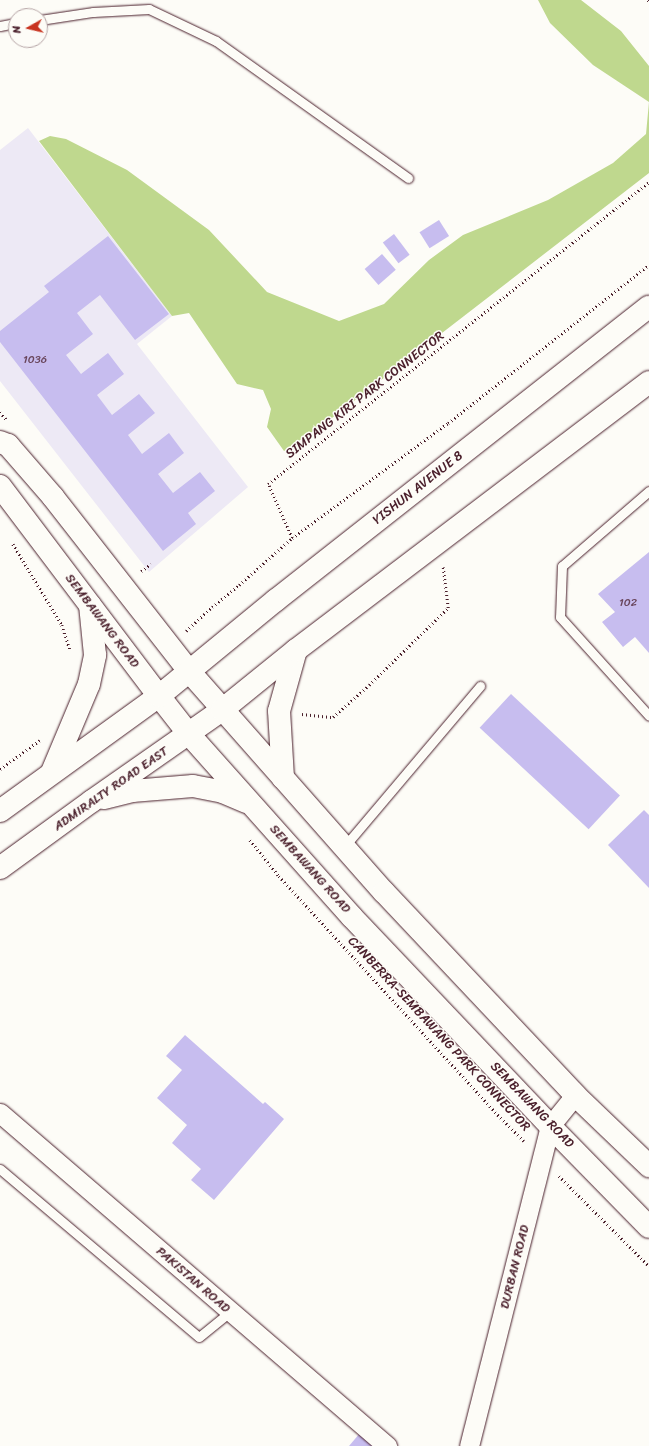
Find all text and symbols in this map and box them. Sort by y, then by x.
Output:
north arrow [8,8,48,48]
text: N [7,25,27,35]
street label: SIMPANG KIRI PARK CONNECTOR [283,328,447,462]
house number: 1036 [23,353,47,367]
street label: YISHUN AVENUE 8 [370,448,466,528]
street label: SEMBAWANG ROAD [62,571,142,671]
house number: 102 [619,596,637,610]
street label: ADMIRALTY ROAD EAST [50,743,172,835]
street label: SEMBAWANG ROAD [266,821,354,917]
street label: CANBERRA-SEMBAWANG PARK CONNECTOR [345,934,533,1134]
street label: SEMBAWANG ROAD [487,1059,577,1151]
street label: DURBAN ROAD [497,1223,533,1311]
street label: PAKISTAN ROAD [153,1244,233,1316]

